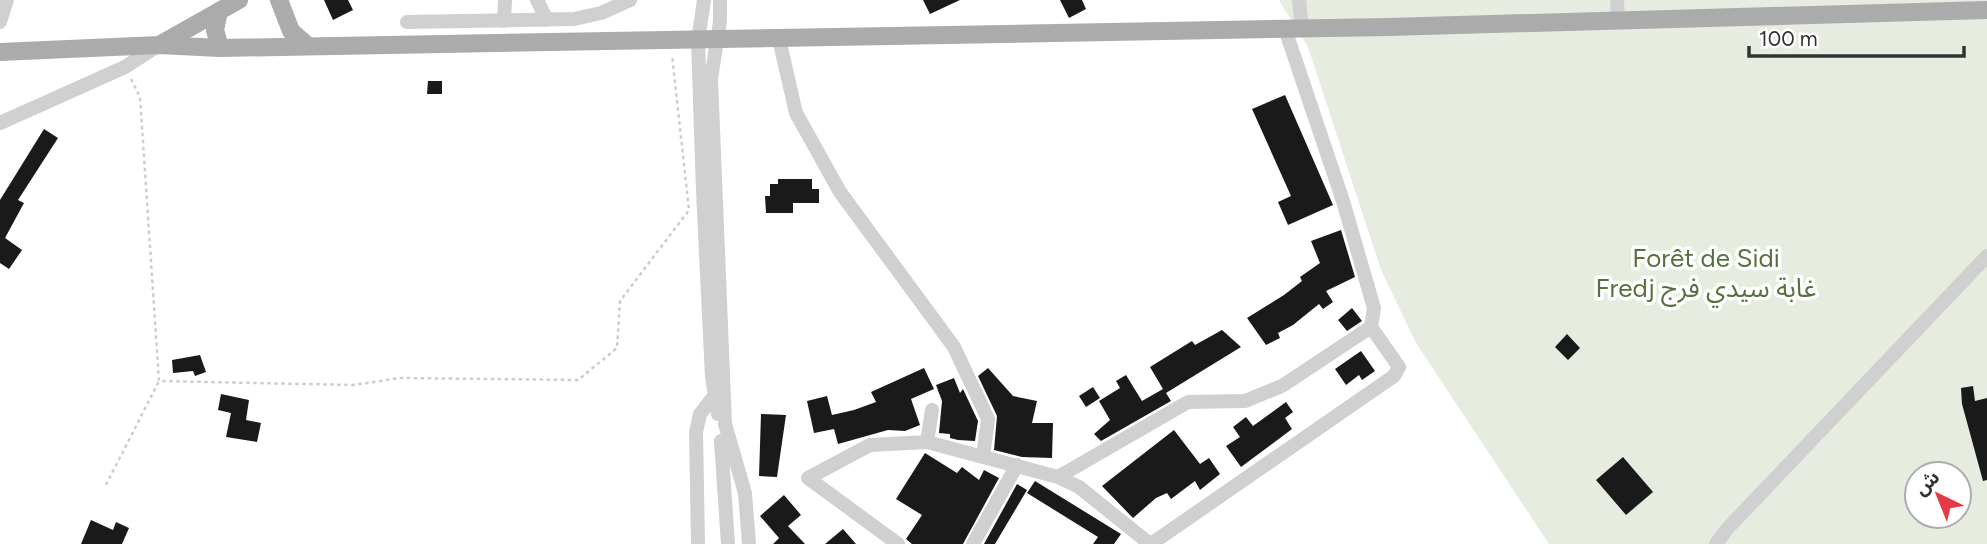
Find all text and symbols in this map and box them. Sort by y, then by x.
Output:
scale bar [1749,14,1964,58]
text: 100 m [1759,26,1818,51]
park label: Forêt de Sidi Fredj غابة سيدي فرج [1596,242,1816,308]
north arrow [1903,460,1973,530]
text: ش [1909,466,1944,500]

